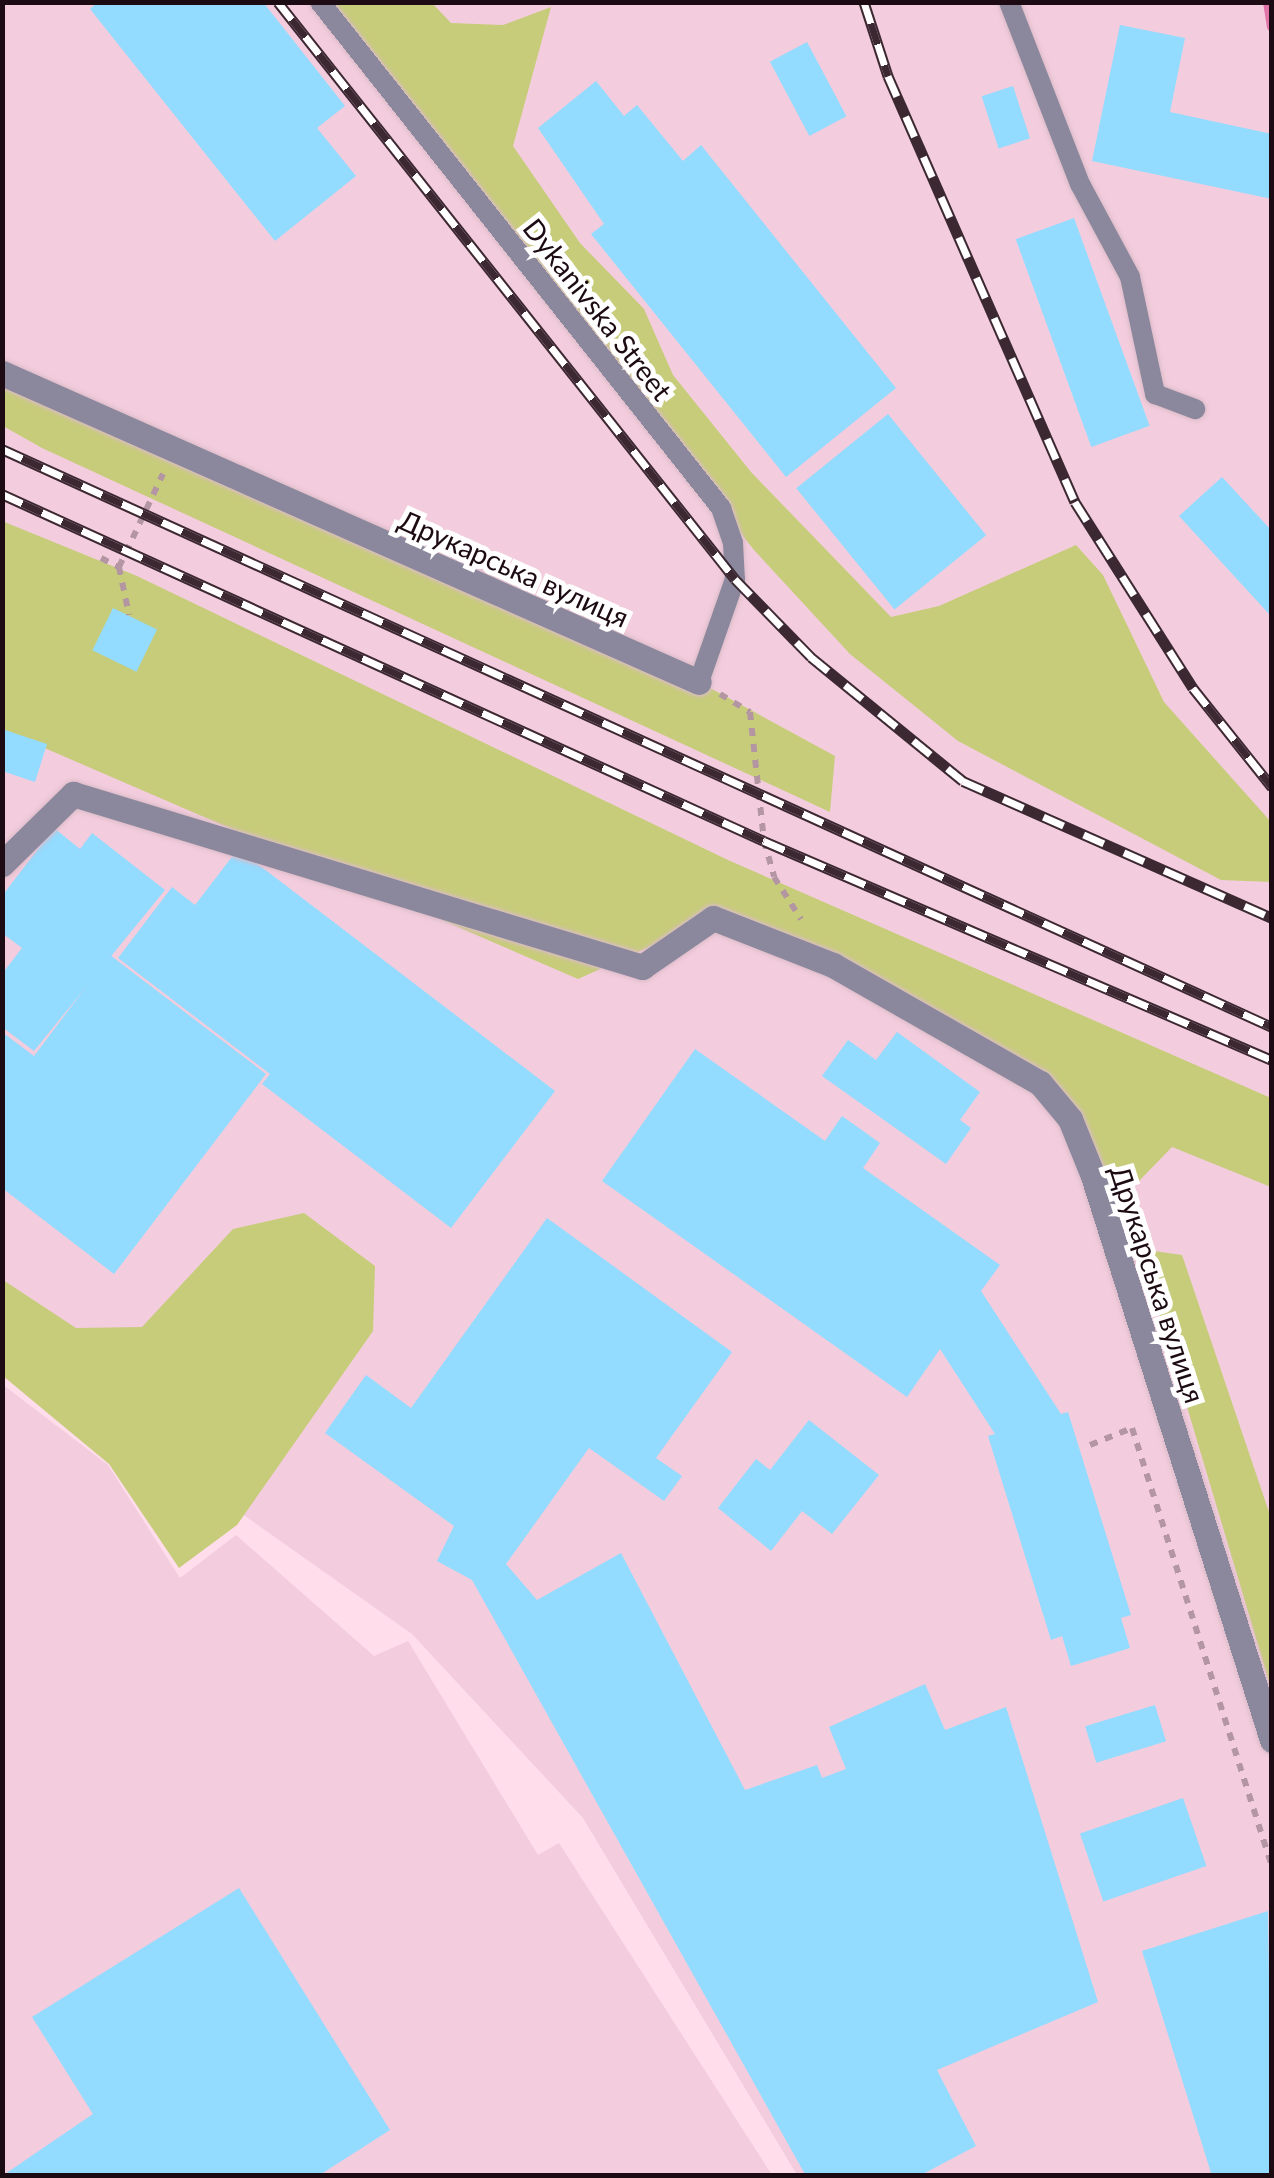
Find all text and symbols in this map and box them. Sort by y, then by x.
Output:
street label: Dykanivska Street [517,211,679,407]
street label: Друкарська вулиця [394,502,634,634]
street label: Друкарська вулиця [1104,1161,1212,1407]

